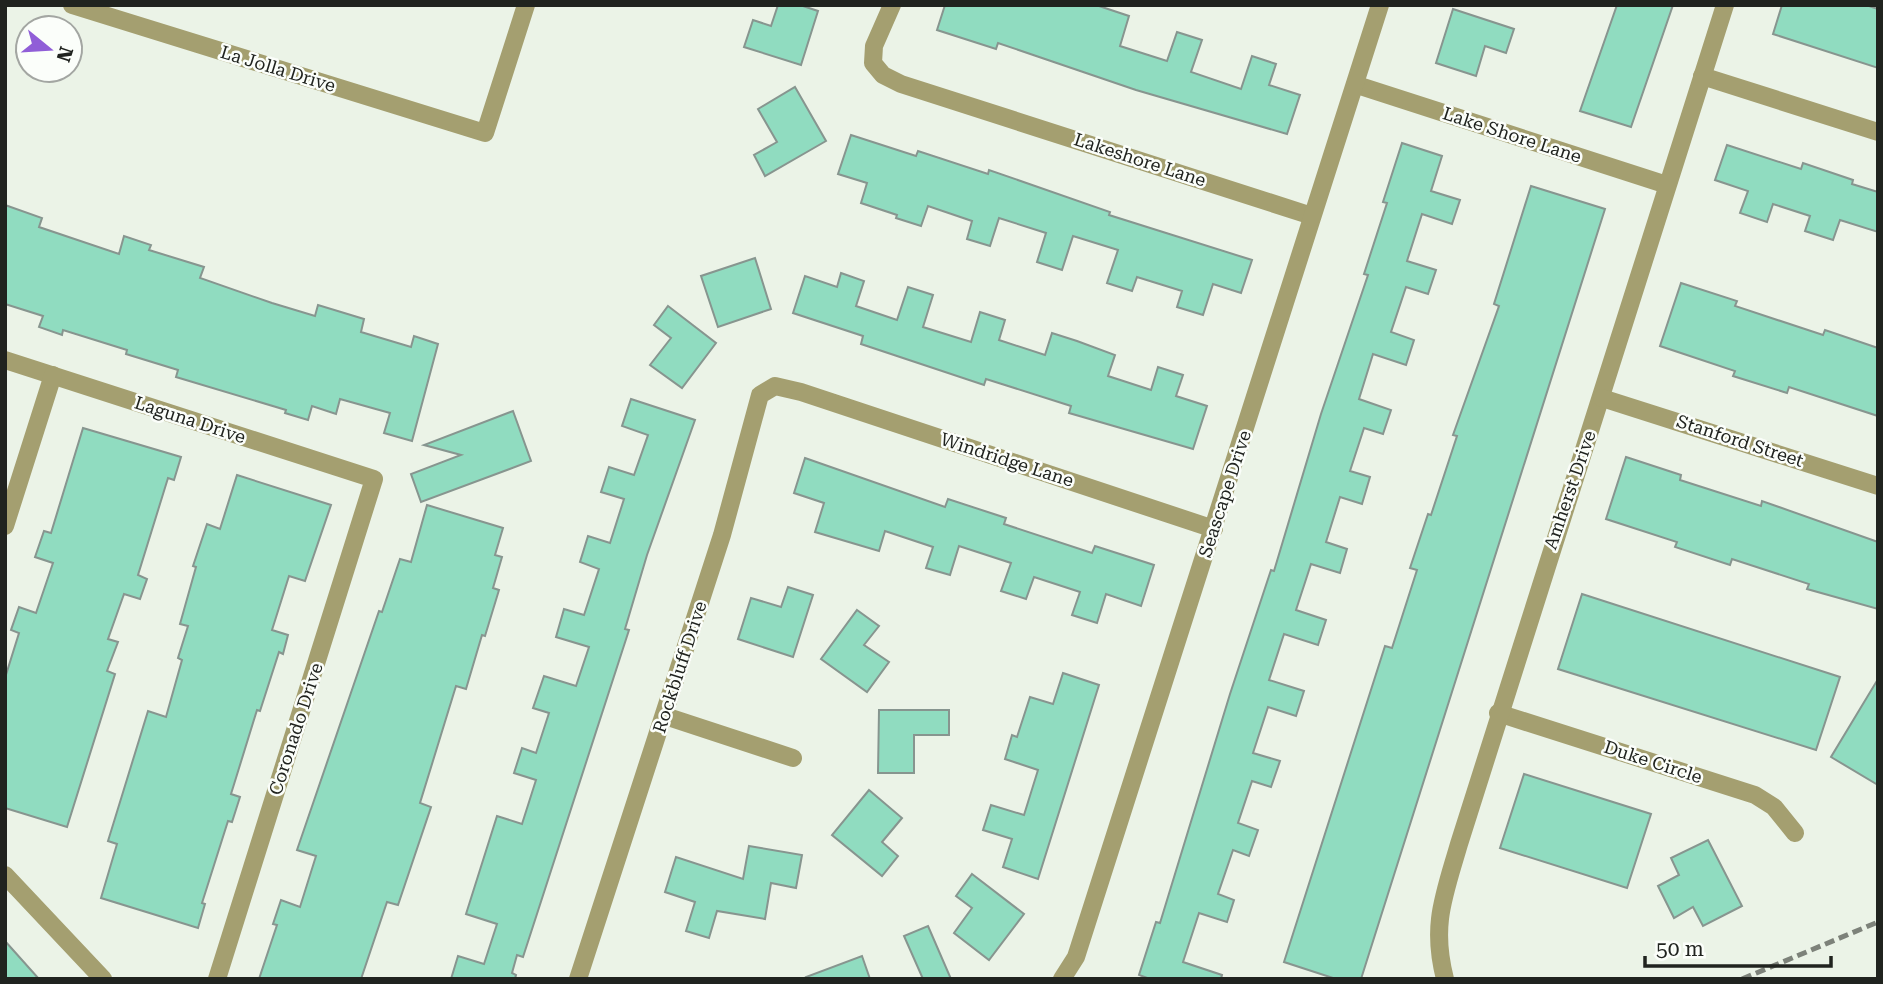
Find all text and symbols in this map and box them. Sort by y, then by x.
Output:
north arrow [14,14,84,84]
street label: La Jolla Drive [218,41,338,96]
text: N [51,44,78,65]
street label: Lake Shore Lane [1440,102,1584,167]
street label: Lakeshore Lane [1072,128,1209,191]
street label: Laguna Drive [132,392,248,447]
street label: Stanford Street [1674,410,1806,471]
street label: Seascape Drive [1194,427,1255,560]
street label: Amherst Drive [1539,427,1600,552]
street label: Windridge Lane [938,428,1076,491]
street label: Rockbluff Drive [648,598,711,735]
street label: Coronado Drive [264,660,327,798]
street label: Duke Circle [1601,736,1705,787]
scale bar [1645,925,1830,969]
text: 50 m [1656,937,1704,961]

